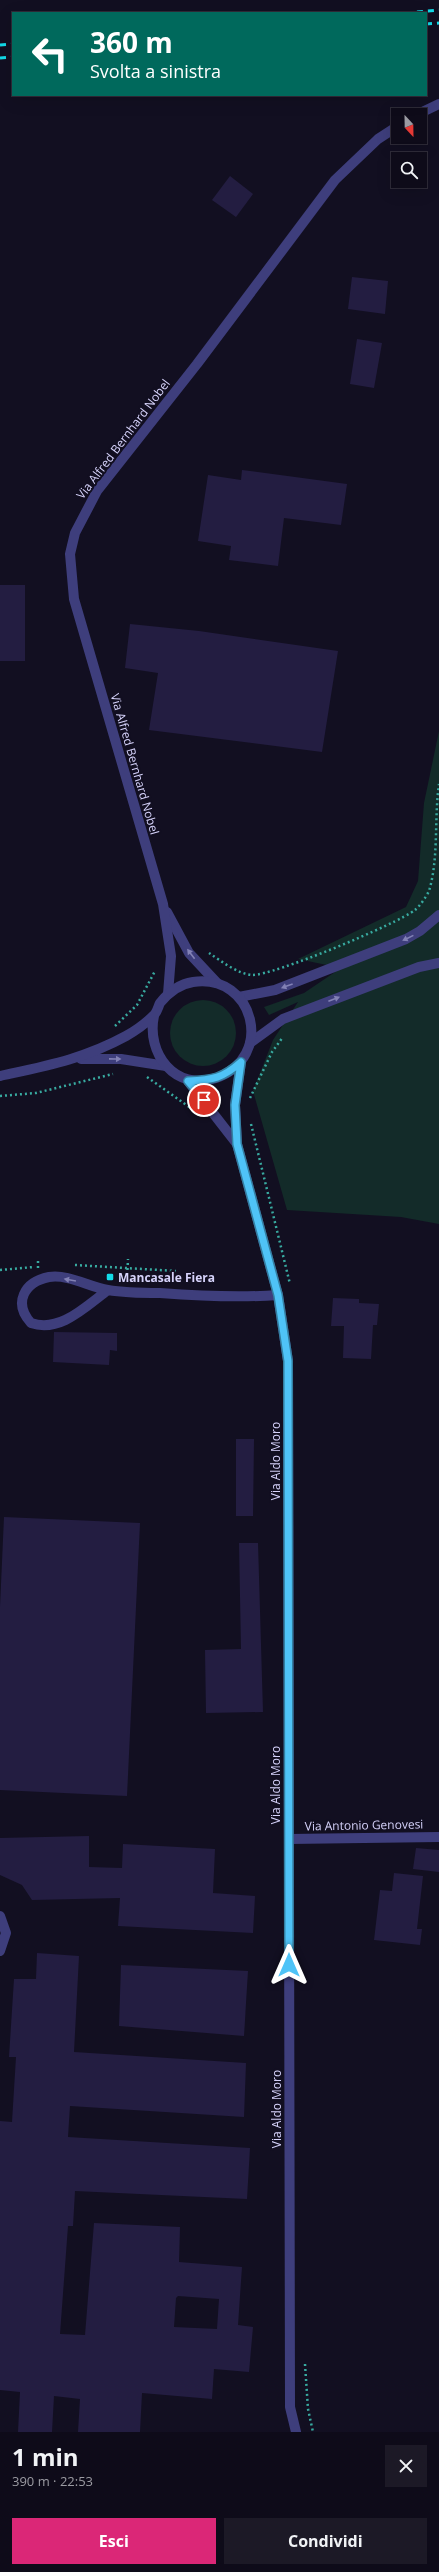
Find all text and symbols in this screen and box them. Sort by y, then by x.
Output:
text: 360 m [90,23,173,61]
icon: left [24,28,76,80]
text: Svolta a sinistra [90,59,221,83]
north arrow [391,108,427,144]
map controls [391,108,427,188]
button: search [391,152,427,188]
street label: Via Alfred Bernhard Nobel [72,375,174,503]
street label: Via Alfred Bernhard Nobel [107,691,163,837]
one-way arrow [402,935,414,941]
one-way arrow [186,949,195,960]
one-way arrow [281,983,293,989]
one-way arrow [328,996,340,1002]
one-way arrow [109,1056,122,1062]
pin [187,1083,221,1117]
icon: arrive [193,1089,215,1111]
place label: Mancasale Fiera [118,1269,215,1286]
marker: Mancasale Fiera [105,1272,115,1282]
one-way arrow [64,1276,76,1282]
street label: Via Aldo Moro [267,1422,284,1500]
street label: Via Aldo Moro [267,1746,284,1824]
street label: Via Antonio Genovesi [305,1815,423,1835]
position arrow [268,1944,310,1986]
street label: Via Aldo Moro [268,2070,285,2148]
text: 1 min [12,2440,79,2473]
button: close [385,2445,427,2487]
text: 390 m · 22:53 [12,2472,93,2490]
button: Esci [12,2518,216,2564]
button: Condividi [224,2518,427,2564]

